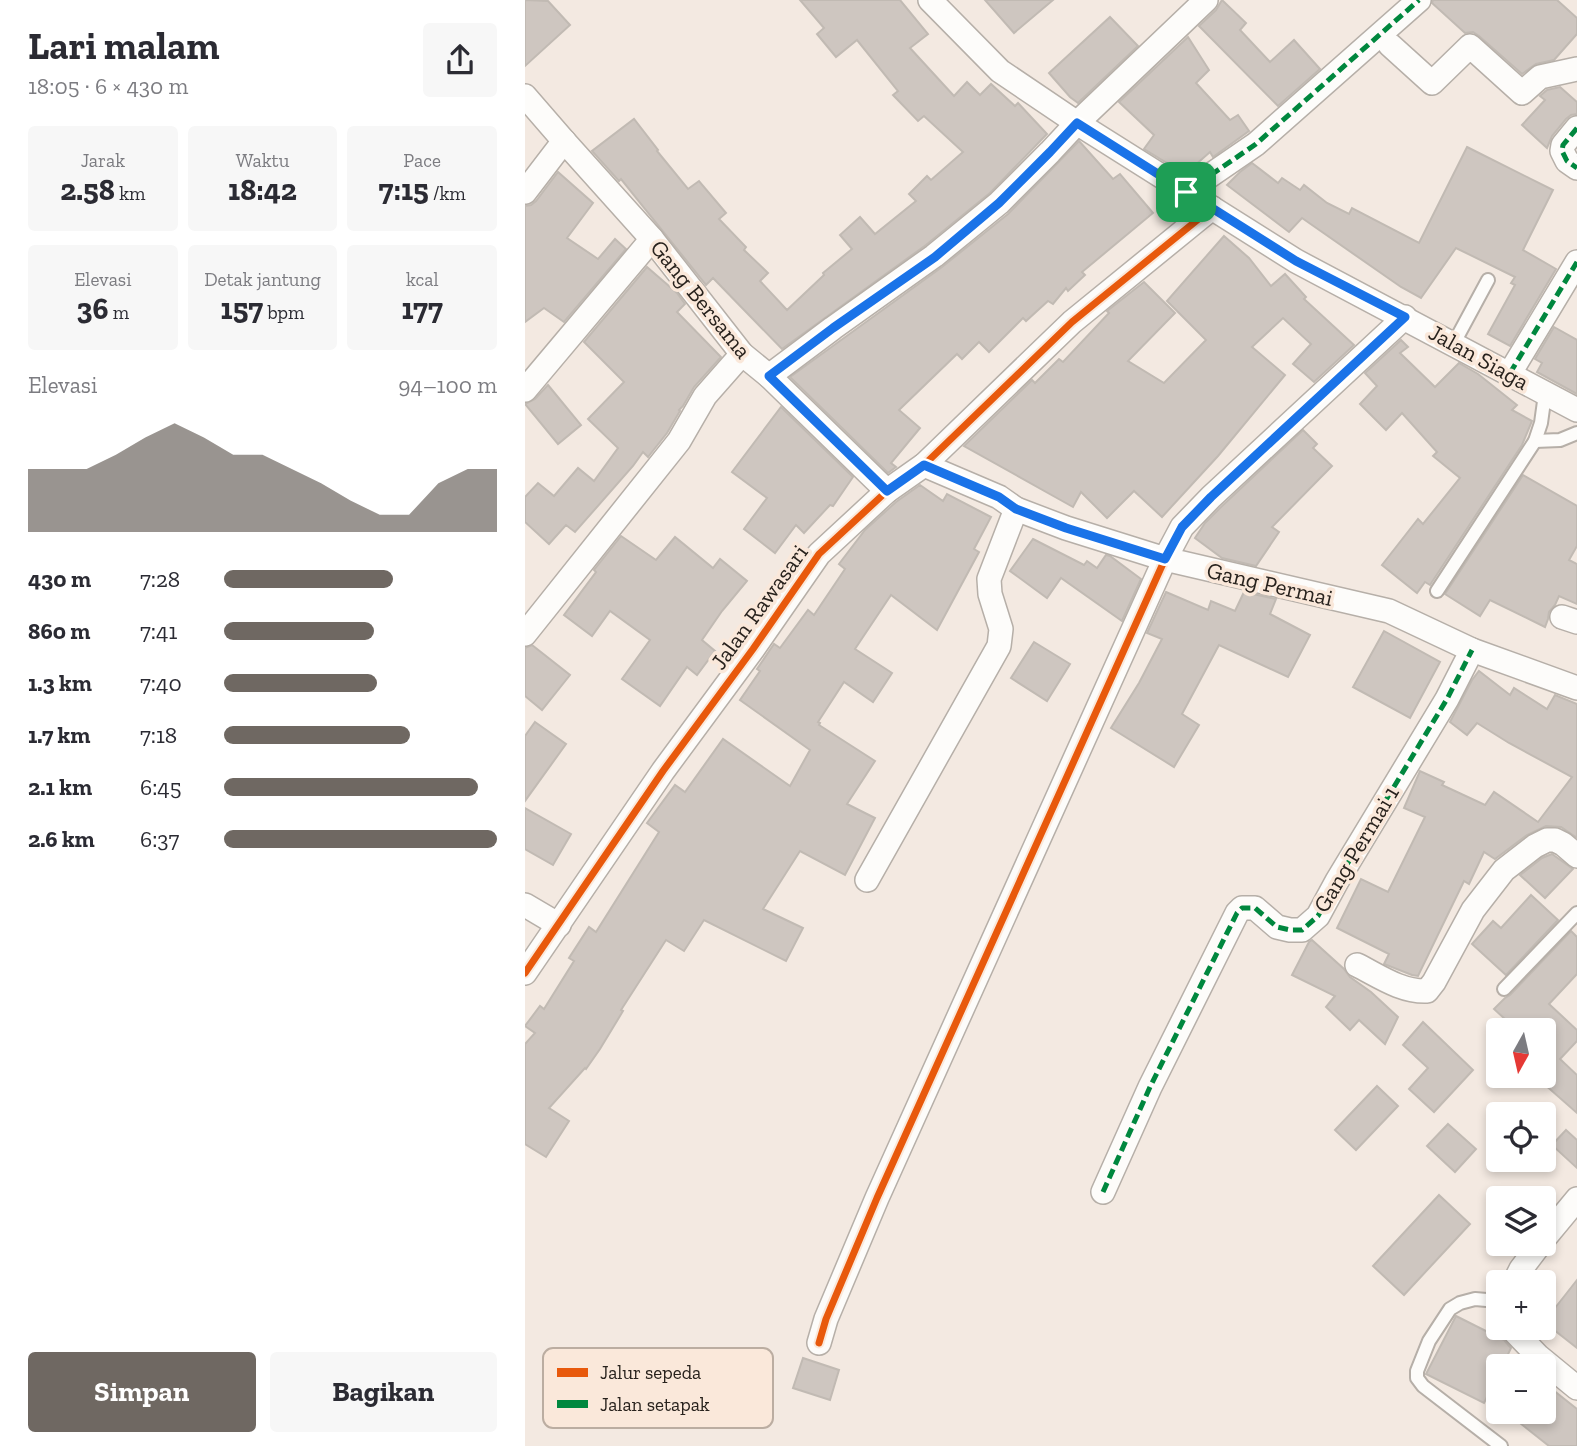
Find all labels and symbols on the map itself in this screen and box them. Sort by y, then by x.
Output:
pin [1156,162,1216,222]
street label: Gang Bersama [645,234,757,364]
street label: Jalan Siaga [1424,318,1534,396]
street label: Jalan Rawasari [704,539,814,675]
street label: Gang Permai [1204,556,1336,612]
street label: Gang Permai 1 [1307,781,1405,917]
north arrow [1486,1018,1556,1088]
legend [543,1348,773,1428]
text: Jalur sepeda [600,1361,701,1384]
text: Jalan setapak [600,1393,710,1416]

